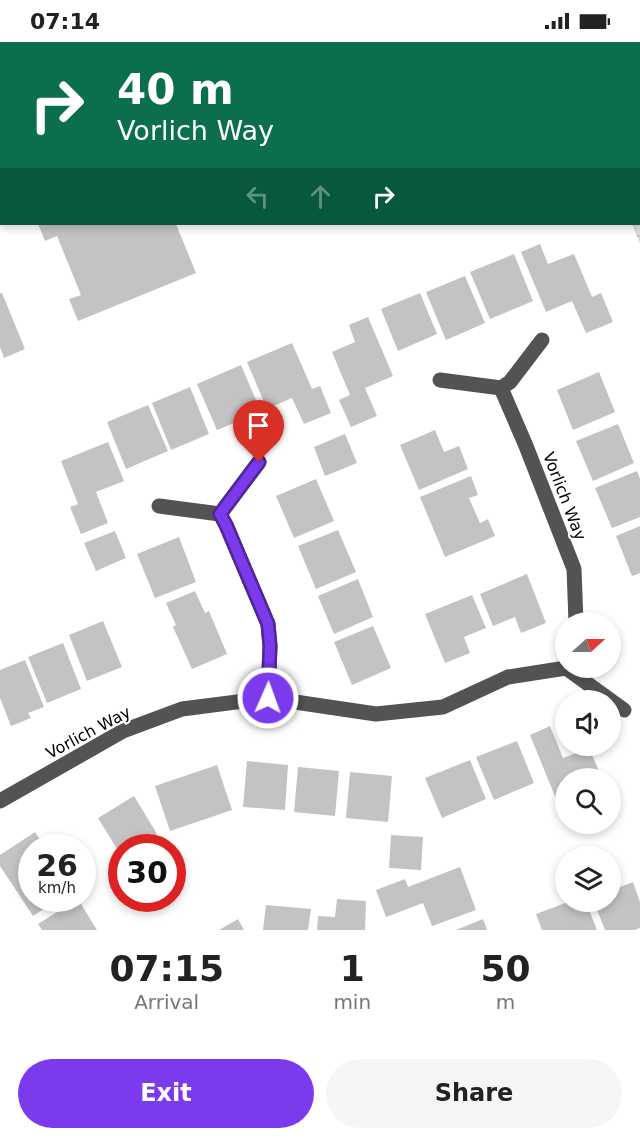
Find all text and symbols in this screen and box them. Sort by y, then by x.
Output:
text: 07:14 [30,9,100,34]
text: 40 m [117,65,234,114]
icon: right [18,66,96,144]
text: Vorlich Way [117,115,274,146]
icon: left [241,180,274,213]
icon: ahead [304,180,337,213]
icon: right [367,180,400,213]
pin [233,400,284,462]
icon: arrive [242,409,275,442]
street label: Vorlich Way [539,449,590,543]
north arrow [555,612,621,678]
map controls [555,612,621,912]
position arrow [236,666,300,730]
button: sound [555,690,621,756]
street label: Vorlich Way [43,702,134,763]
button: search [555,768,621,834]
speed limit sign: 30 [108,834,186,912]
button: layers [555,846,621,912]
text: 26 [36,848,78,883]
text: km/h [38,879,76,897]
text: 07:15 [109,948,224,989]
text: 1 [340,948,365,989]
text: 50 [480,948,531,989]
text: Arrival [134,990,199,1014]
text: min [333,990,371,1014]
text: m [496,990,515,1014]
button: Exit [18,1059,314,1128]
button: Share [326,1059,622,1128]

